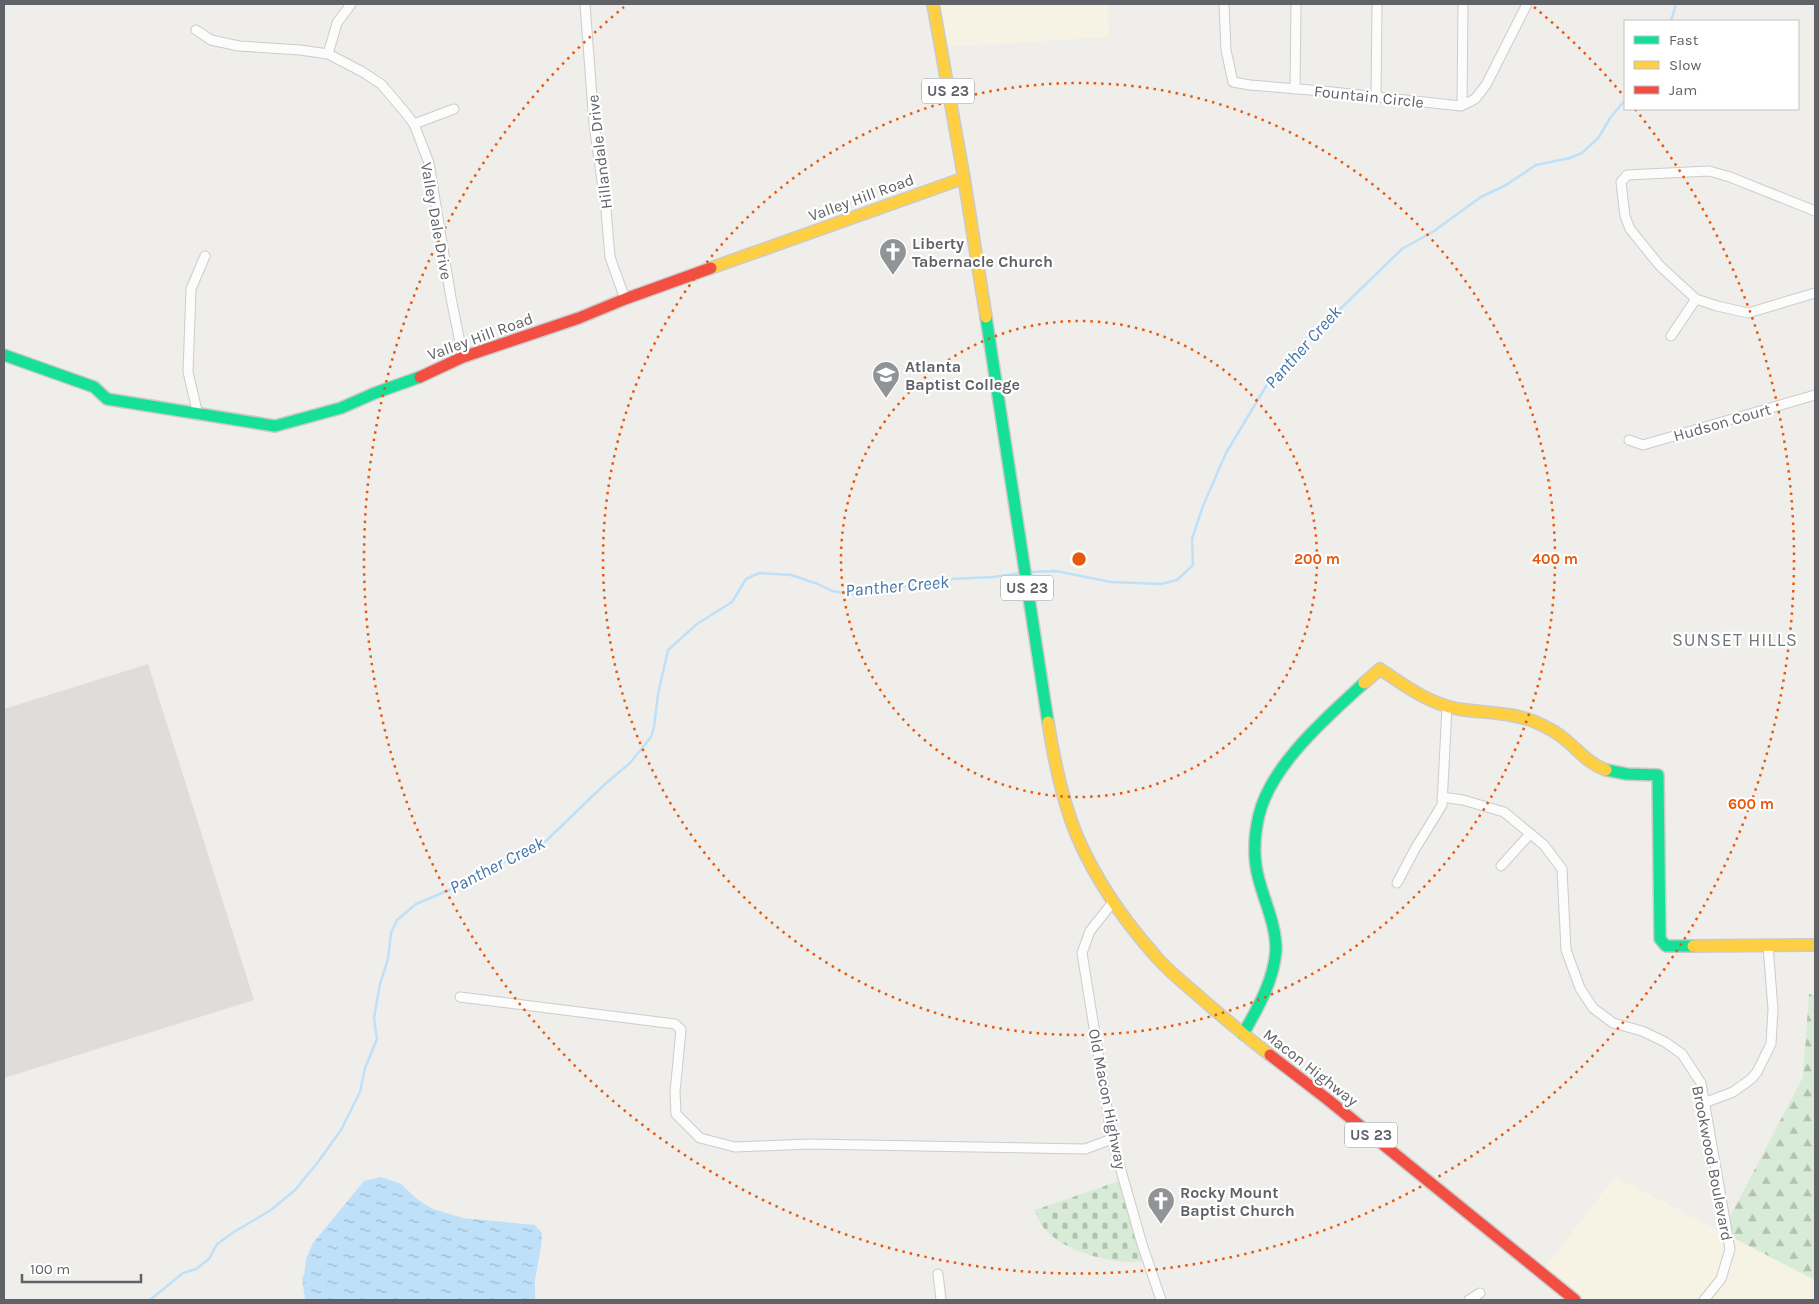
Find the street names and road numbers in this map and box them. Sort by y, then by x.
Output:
road number: US 23 [922,78,974,104]
street label: Fountain Circle [1313,81,1425,112]
street label: Hillandale Drive [583,94,616,210]
street label: Valley Dale Drive [417,161,456,281]
street label: Valley Hill Road [806,170,916,225]
street label: Valley Hill Road [425,309,535,364]
street label: Hudson Court [1671,399,1773,445]
road number: US 23 [1001,576,1053,600]
street label: Macon Highway [1260,1025,1362,1111]
street label: Old Macon Highway [1085,1027,1131,1172]
street label: Brookwood Boulevard [1688,1084,1737,1242]
road number: US 23 [1345,1122,1397,1148]

